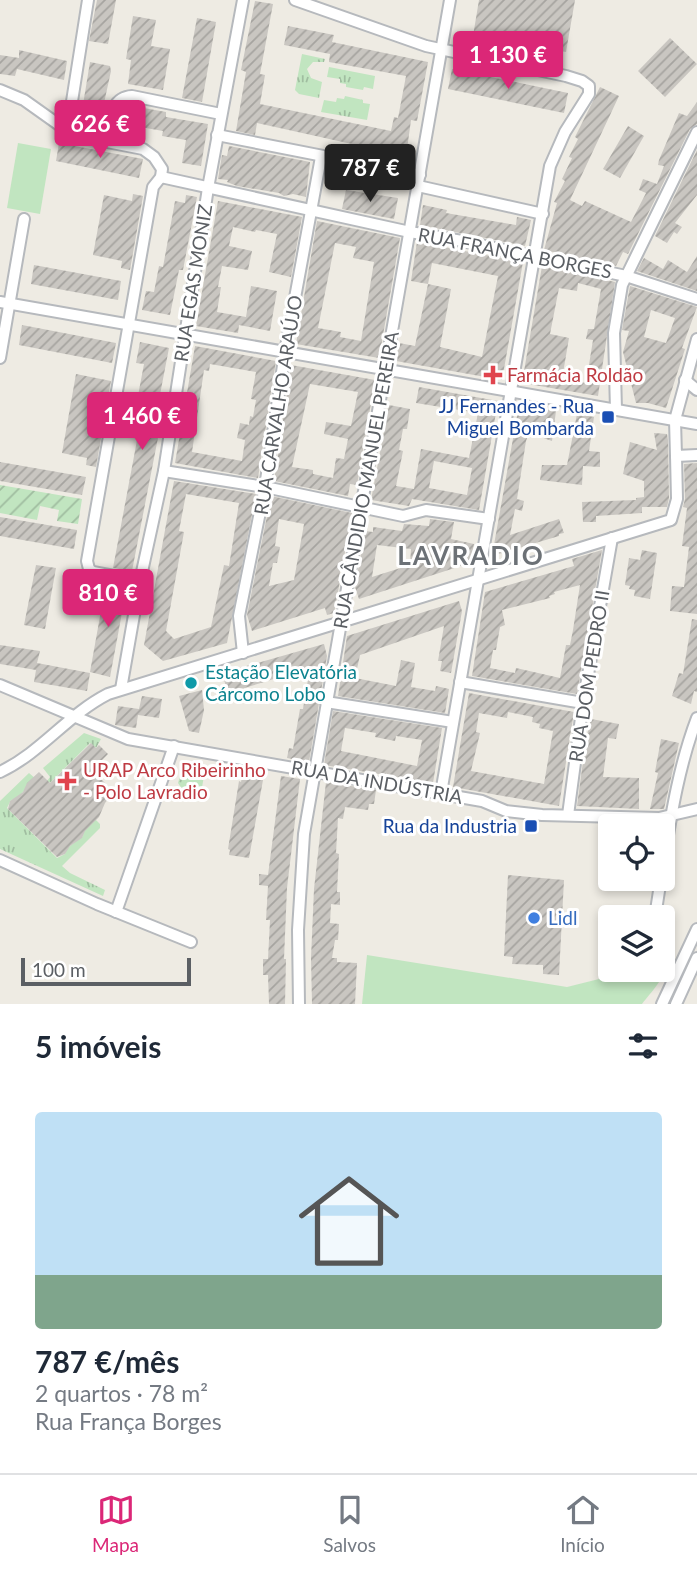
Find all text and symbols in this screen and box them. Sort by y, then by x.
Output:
pin: 1 130 € [443,32,573,91]
text: 1 130 € [469,40,547,68]
pin: 626 € [51,100,149,160]
text: 626 € [71,109,129,137]
pin: 787 € [321,144,419,204]
text: 787 € [341,153,399,181]
street label: RUA EGAS MONIZ [169,203,216,363]
street label: RUA FRANÇA BORGES [416,222,614,283]
street label: RUA CARVALHO ARAÚJO [249,293,306,516]
street label: RUA CÂNDIDIO MANUEL PEREIRA [328,329,403,630]
place label: Farmácia Roldão [507,363,643,386]
marker: Farmácia Roldão [485,367,501,383]
pin: 1 460 € [77,392,207,452]
place label: JJ Fernandes - Rua Miguel Bombarda [439,394,594,439]
text: 1 460 € [103,401,181,429]
marker: JJ Fernandes - Rua Miguel Bombarda [600,409,616,425]
district label: LAVRADIO [397,539,545,571]
pin: 810 € [59,570,157,629]
text: 810 € [79,578,137,606]
street label: RUA DOM PEDRO II [564,588,613,764]
place label: Estação Elevatória Cárcomo Lobo [205,660,357,705]
marker: Estação Elevatória Cárcomo Lobo [183,675,199,691]
street label: RUA DA INDÚSTRIA [290,755,465,808]
place label: URAP Arco Ribeirinho - Polo Lavradio [83,758,266,803]
marker: URAP Arco Ribeirinho - Polo Lavradio [57,771,77,791]
place label: Rua da Industria [383,814,517,837]
map controls [598,814,675,982]
button: locate [598,814,675,891]
marker: Rua da Industria [523,818,539,834]
button: layers [598,905,675,982]
place label: Lidl [548,906,577,929]
marker: Lidl [526,910,542,926]
scale bar [21,955,191,987]
text: 100 m [32,958,86,981]
icon: filters [624,1027,662,1065]
text: 5 imóveis [35,1028,161,1064]
icon: home [286,1158,412,1284]
text: 787 €/mês [35,1343,179,1379]
text: 2 quartos · 78 m² [35,1379,208,1407]
text: Rua França Borges [35,1407,222,1435]
tab: Mapa [92,1491,139,1556]
tab: Salvos [323,1491,376,1556]
tab: Início [560,1491,605,1556]

